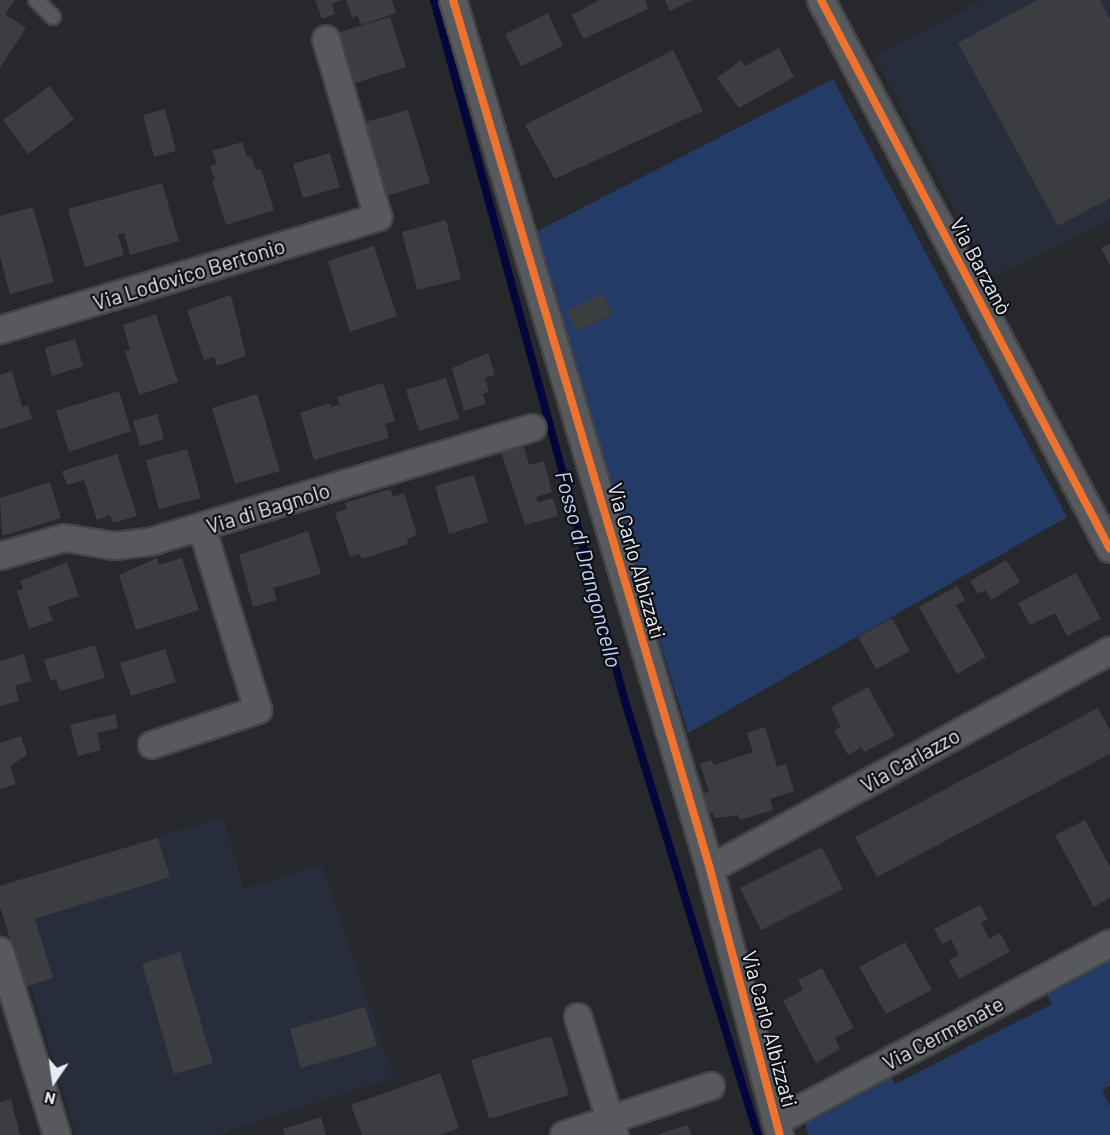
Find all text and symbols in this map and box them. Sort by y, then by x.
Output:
street label: Via Barzanò [945,213,1017,319]
street label: Via Lodovico Bertonio [90,233,288,315]
water label: Fosso di Drangoncello [550,468,628,670]
street label: Via di Bagnolo [203,477,333,539]
street label: Via Carlo Albizzati [603,480,671,642]
street label: Via Carlazzo [856,722,964,798]
street label: Via Carlo Albizzati [737,948,803,1110]
street label: Via Cermenate [878,991,1008,1075]
north arrow [24,1051,84,1111]
text: N [43,1089,57,1109]

